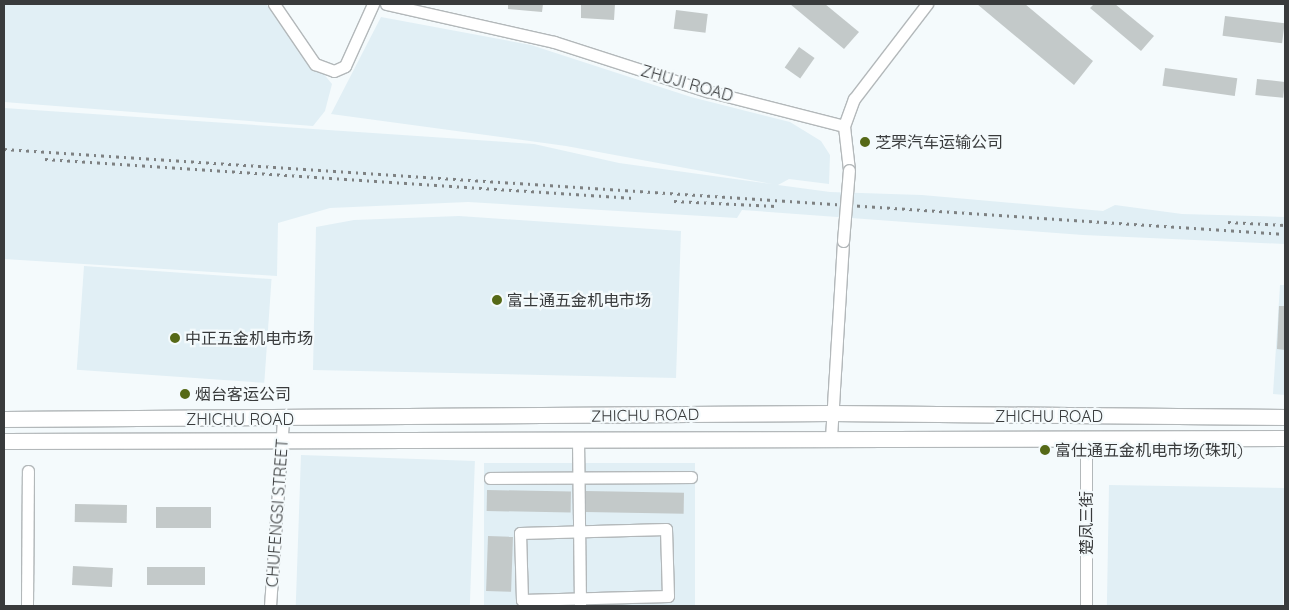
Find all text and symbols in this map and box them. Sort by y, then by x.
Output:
street label: ZHUJI ROAD [639,61,735,105]
place label: 芝罘汽车运输公司 [875,132,1003,152]
marker: 芝罘汽车运输公司 [859,136,871,148]
place label: 富士通五金机电市场 [507,290,651,310]
marker: 富士通五金机电市场 [491,294,503,306]
place label: 中正五金机电市场 [185,328,313,348]
marker: 中正五金机电市场 [169,332,181,344]
place label: 烟台客运公司 [195,384,291,404]
marker: 烟台客运公司 [179,388,191,400]
street label: ZHICHU ROAD [591,404,699,426]
street label: ZHICHU ROAD [995,406,1103,426]
street label: ZHICHU ROAD [186,409,294,429]
street label: CHUFENGSI STREET [262,438,292,588]
place label: 富仕通五金机电市场(珠玑) [1055,440,1243,460]
marker: 富仕通五金机电市场(珠玑) [1039,444,1051,456]
street label: 楚凤三街 [1076,491,1096,555]

